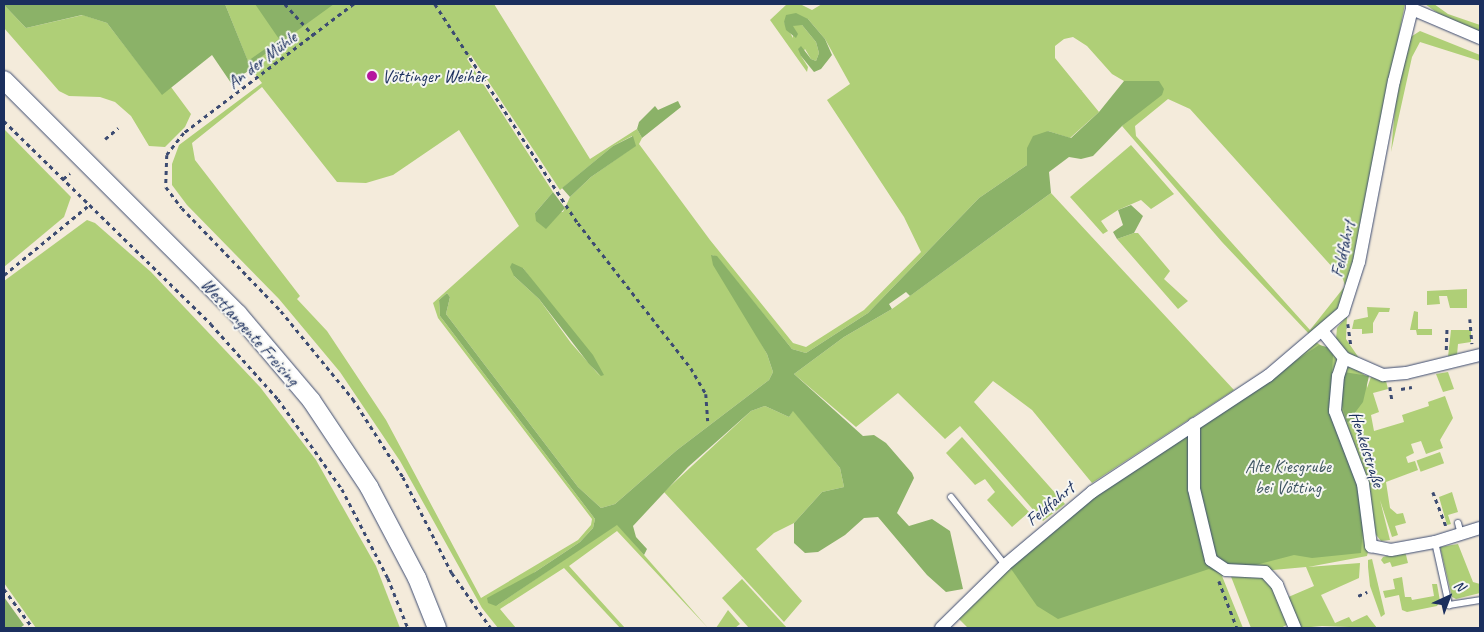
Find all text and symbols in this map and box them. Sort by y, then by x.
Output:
street label: An der Mühle [223,27,301,93]
place label: Vöttinger Weiher [382,65,487,87]
marker: Vöttinger Weiher [366,70,378,82]
street label: Feldfahrt [1326,219,1360,279]
street label: Westtangente Freising [196,274,304,390]
street label: Henkelstraße [1345,408,1389,490]
park label: Alte Kiesgrube bei Vötting [1245,456,1331,498]
street label: Feldfahrt [1021,477,1079,531]
north arrow [1424,572,1474,622]
text: N [1451,576,1469,595]

